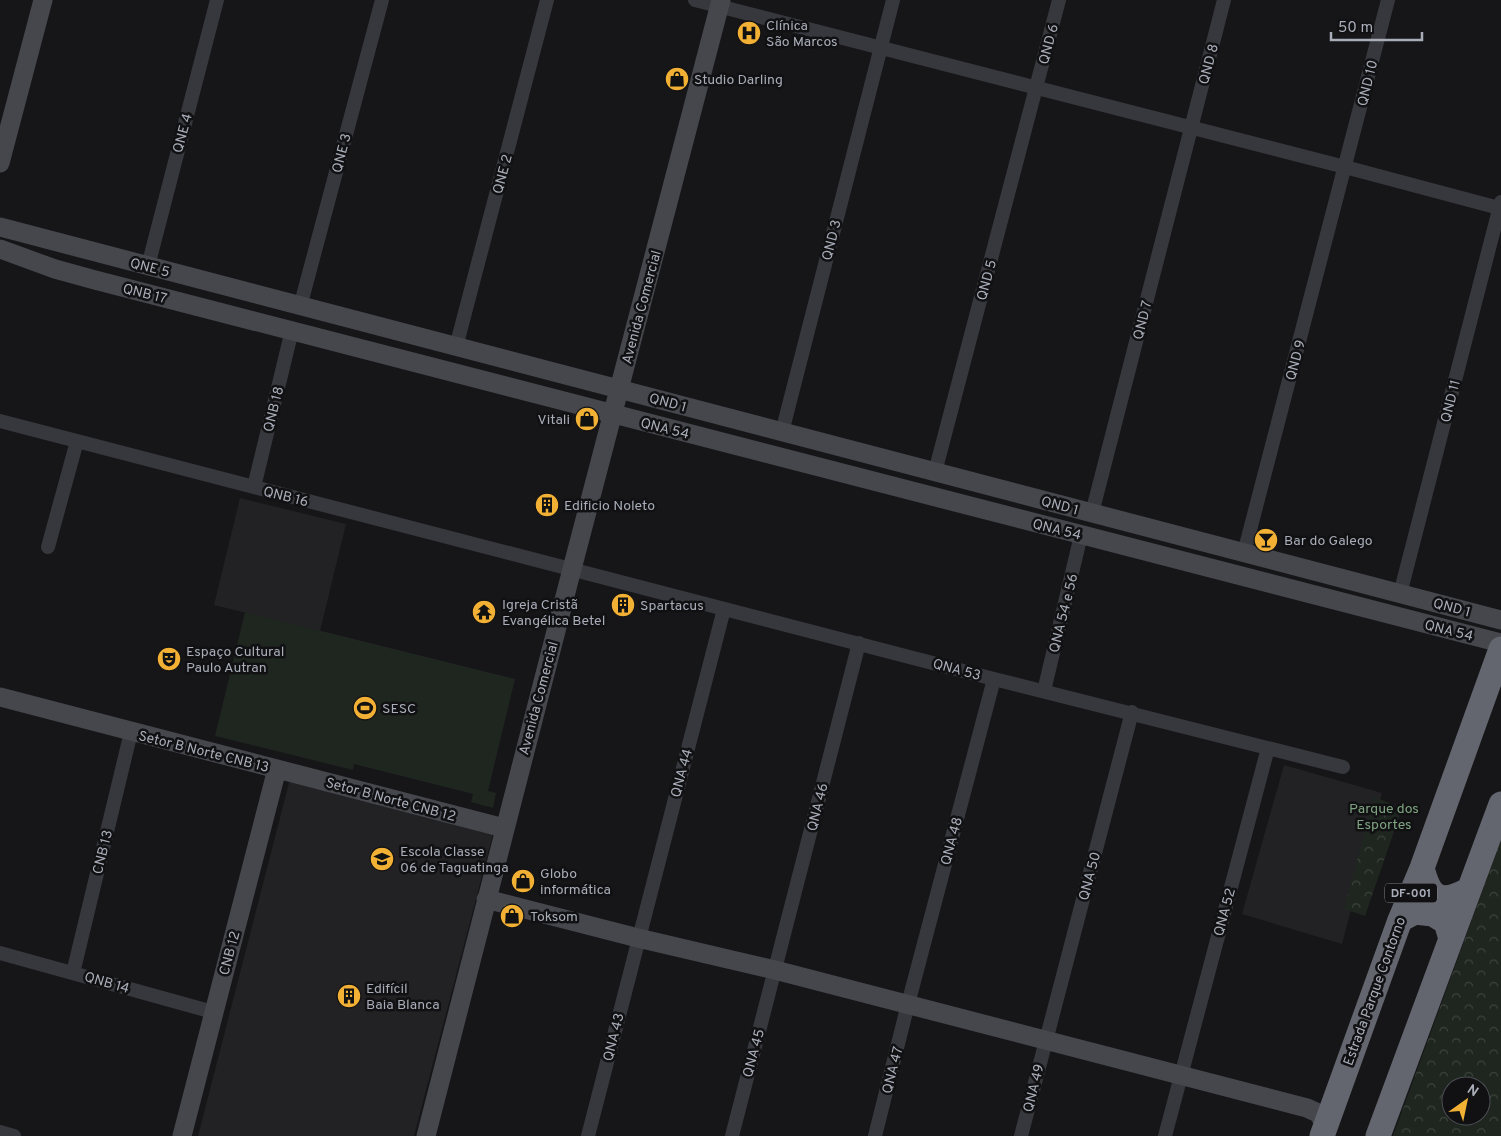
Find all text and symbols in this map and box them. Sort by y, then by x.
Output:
scale bar [1331,10,1422,42]
place label: Clínica São Marcos [766,18,838,51]
text: 50 m [1338,19,1373,38]
hospital icon: Clínica São Marcos [736,20,762,46]
street label: QND 6 [1036,22,1063,66]
street label: QND 8 [1196,42,1223,87]
street label: QND 10 [1355,58,1382,108]
shop icon: Studio Darling [664,66,690,92]
place label: Studio Darling [694,72,783,89]
street label: QNE 4 [170,112,197,155]
street label: QNE 3 [329,132,356,175]
street label: QNE 2 [490,153,517,196]
street label: QND 3 [819,218,846,262]
street label: Avenida Comercial [619,249,666,366]
street label: QNE 5 [128,255,171,282]
street label: QND 5 [974,258,1001,303]
street label: QNB 17 [121,281,169,308]
street label: QND 7 [1130,299,1156,342]
street label: QND 9 [1283,338,1310,382]
street label: QND 11 [1438,378,1465,424]
street label: QNB 18 [261,385,288,434]
street label: QND 1 [647,390,688,417]
shop icon: Vitali [574,406,600,432]
place label: Vitali [538,412,570,429]
street label: QNA 54 [638,415,691,444]
street label: QNB 16 [261,484,310,511]
building icon: Edificio Noleto [534,492,560,518]
street label: QND 1 [1039,493,1080,520]
place label: Edificio Noleto [564,498,655,515]
street label: QNA 54 [1030,516,1083,545]
bar icon: Bar do Galego [1253,527,1279,553]
place label: Bar do Galego [1284,533,1373,550]
street label: QNA 54 e 56 [1046,572,1082,655]
building icon: Spartacus [610,592,636,618]
street label: QND 1 [1431,595,1472,622]
place label: Igreja Cristã Evangélica Betel [502,597,605,630]
place label: Spartacus [640,598,704,615]
temple icon: Igreja Cristã Evangélica Betel [471,599,497,625]
street label: QNA 54 [1422,617,1475,646]
street label: Avenida Comercial [516,640,563,757]
place label: Espaço Cultural Paulo Autran [186,644,284,677]
theatre icon: Espaço Cultural Paulo Autran [156,646,182,672]
street label: QNA 53 [931,656,983,685]
sports icon: SESC [352,695,378,721]
place label: SESC [382,701,416,718]
street label: Setor B Norte CNB 13 [137,728,271,777]
street label: QNA 44 [668,747,697,799]
street label: Setor B Norte CNB 12 [324,775,458,826]
street label: QNA 46 [804,781,833,833]
park label: Parque dos Esportes [1349,801,1419,834]
street label: QNA 48 [938,815,967,867]
street label: CNB 13 [90,829,117,876]
place label: Escola Classe 06 de Taguatinga [400,844,509,877]
school or university icon: Escola Classe 06 de Taguatinga [369,846,395,872]
street label: QNA 50 [1076,850,1105,903]
place label: Globo informática [540,866,611,899]
shop icon: Globo informática [510,868,536,894]
road number: DF-001 [1385,884,1437,902]
street label: QNA 52 [1211,886,1240,938]
shop icon: Toksom [499,903,525,929]
place label: Toksom [530,909,578,926]
street label: Estrada Parque Contorno [1341,915,1410,1068]
street label: CNB 12 [216,929,244,977]
street label: QNB 14 [82,969,131,998]
place label: Edifícil Baia Blanca [366,981,440,1014]
building icon: Edifícil Baia Blanca [336,983,362,1009]
street label: QNA 43 [600,1011,629,1063]
street label: QNA 45 [740,1027,769,1079]
street label: QNA 47 [879,1045,907,1096]
street label: QNA 49 [1020,1063,1049,1114]
north arrow [1441,1076,1491,1126]
text: N [1463,1081,1481,1101]

